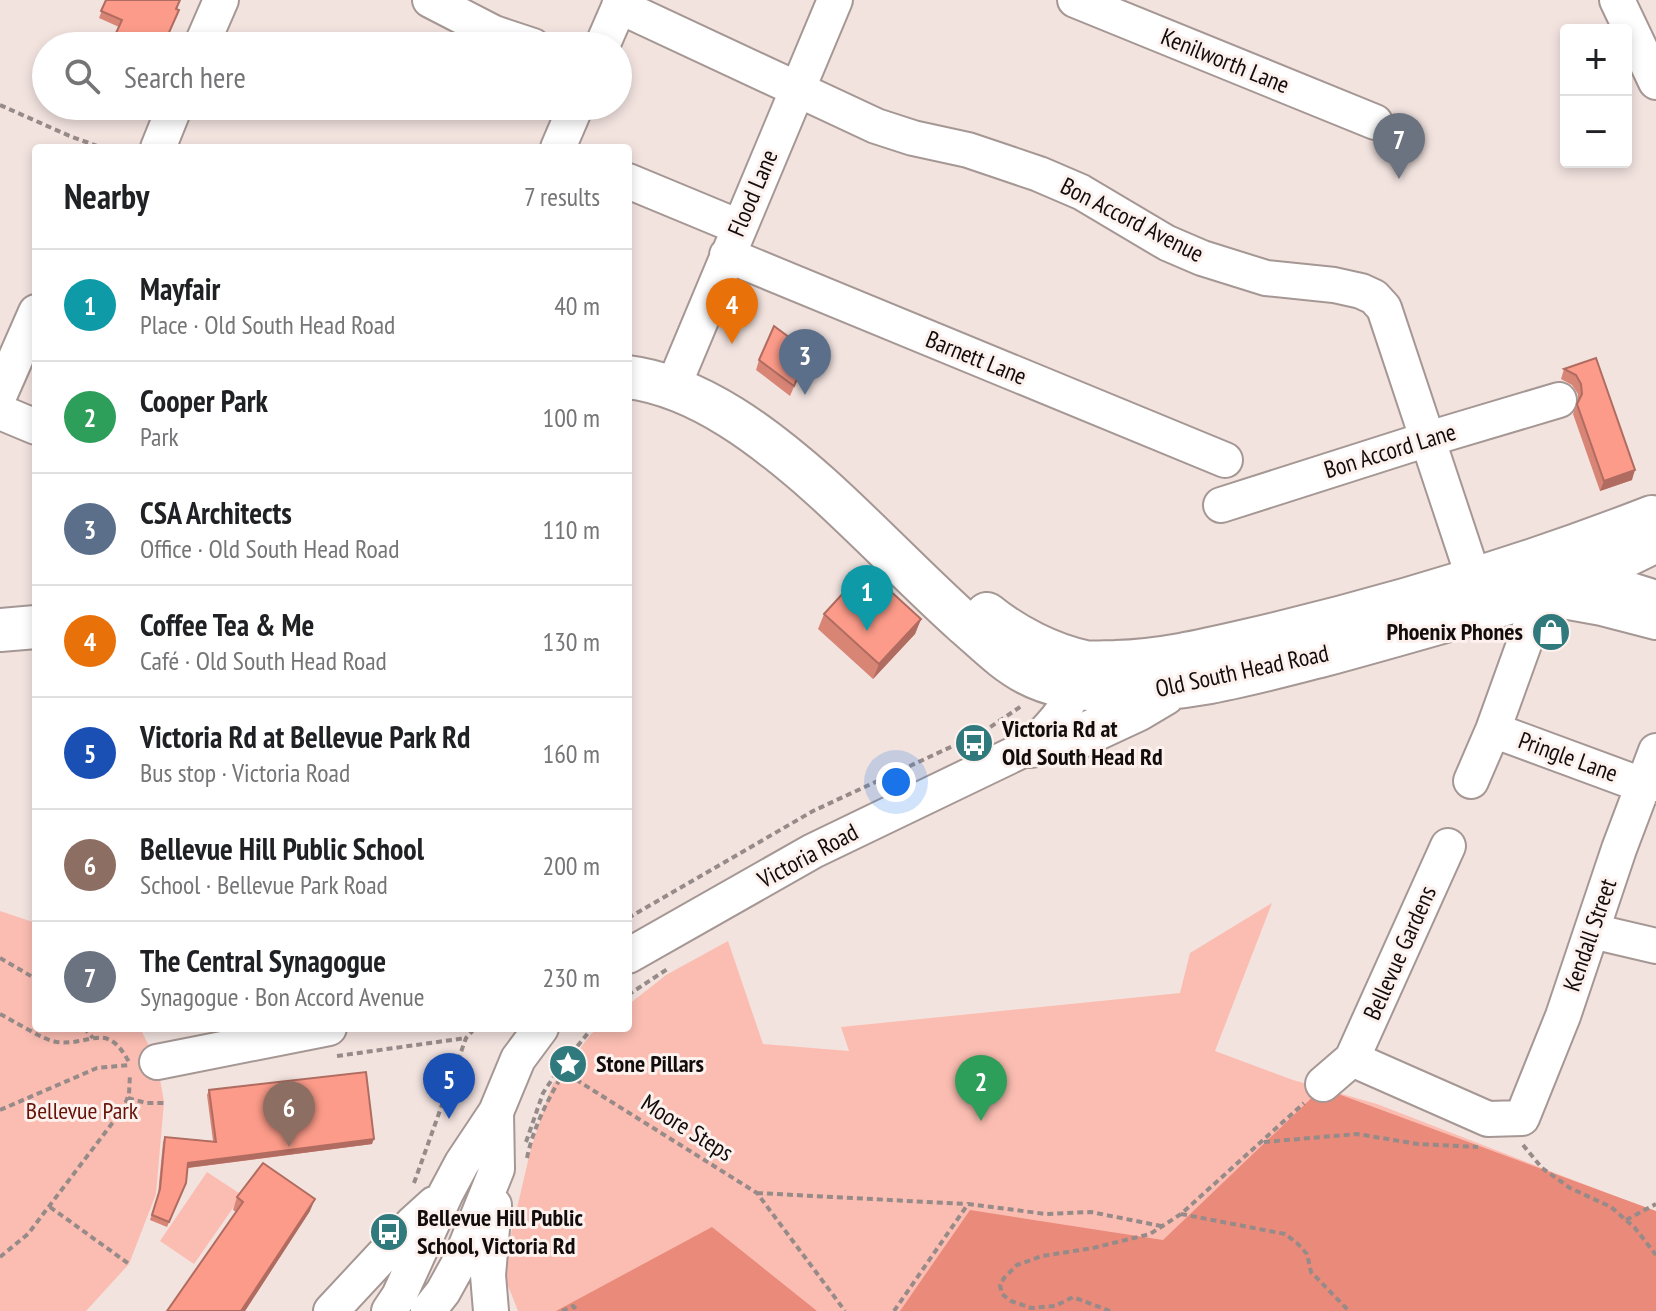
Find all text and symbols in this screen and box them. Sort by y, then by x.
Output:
street label: Kenilworth Lane [1157,21,1294,100]
map controls [1560,24,1632,168]
button: + [1560,24,1632,96]
search box [32,32,632,120]
icon: search [60,54,104,98]
text: Search here [124,57,246,96]
button: − [1560,96,1632,168]
pin: 7 [1373,113,1425,179]
street label: Flood Lane [720,145,785,241]
street label: Bon Accord Avenue [1055,170,1209,269]
text: Nearby [64,174,149,218]
text: 7 results [524,180,600,213]
text: Mayfair [140,269,220,308]
pin: 4 [706,278,758,344]
text: 1 [84,289,96,322]
text: 40 m [554,289,600,322]
text: Place · Old South Head Road [140,308,395,341]
street label: Barnett Lane [921,323,1031,392]
pin: 3 [779,329,831,395]
text: Cooper Park [140,381,268,420]
text: 2 [84,401,96,434]
text: 100 m [542,401,600,434]
street label: Bon Accord Lane [1320,416,1459,485]
text: Park [140,420,179,453]
text: CSA Architects [140,493,292,532]
text: 3 [84,513,96,546]
text: 110 m [542,513,600,546]
text: Office · Old South Head Road [140,532,399,565]
pin: 1 [841,565,893,631]
text: Coffee Tea & Me [140,605,314,644]
shop icon: Phoenix Phones [1530,611,1572,653]
place label: Phoenix Phones [1386,616,1523,647]
text: 4 [84,625,96,658]
text: 130 m [542,625,600,658]
street label: Old South Head Road [1152,637,1331,704]
text: Café · Old South Head Road [140,644,387,677]
place label: Victoria Rd at Old South Head Rd [1001,713,1163,772]
text: Victoria Rd at Bellevue Park Rd [140,717,470,756]
bus stop icon: Victoria Rd at Old South Head Rd [953,722,995,764]
street label: Pringle Lane [1514,724,1622,789]
text: 5 [84,737,96,770]
text: 160 m [542,737,600,770]
text: Bus stop · Victoria Road [140,756,350,789]
your location [876,762,916,802]
street label: Victoria Road [751,816,863,895]
text: Bellevue Hill Public School [140,829,424,868]
text: 6 [84,849,96,882]
text: 200 m [542,849,600,882]
text: School · Bellevue Park Road [140,868,388,901]
street label: Kendall Street [1556,874,1623,995]
street label: Bellevue Gardens [1356,881,1443,1025]
text: The Central Synagogue [140,941,386,980]
text: 7 [84,961,96,994]
text: 230 m [542,961,600,994]
text: Synagogue · Bon Accord Avenue [140,980,425,1013]
place icon: Stone Pillars [547,1043,589,1085]
place label: Stone Pillars [596,1048,704,1079]
pin: 5 [423,1053,475,1119]
pin: 2 [955,1055,1007,1121]
pin: 6 [263,1081,315,1147]
street label: Moore Steps [635,1087,739,1168]
park label: Bellevue Park [26,1095,139,1126]
place label: Bellevue Hill Public School, Victoria Rd [417,1202,583,1261]
bus stop icon: Bellevue Hill Public School, Victoria Rd [368,1211,410,1253]

